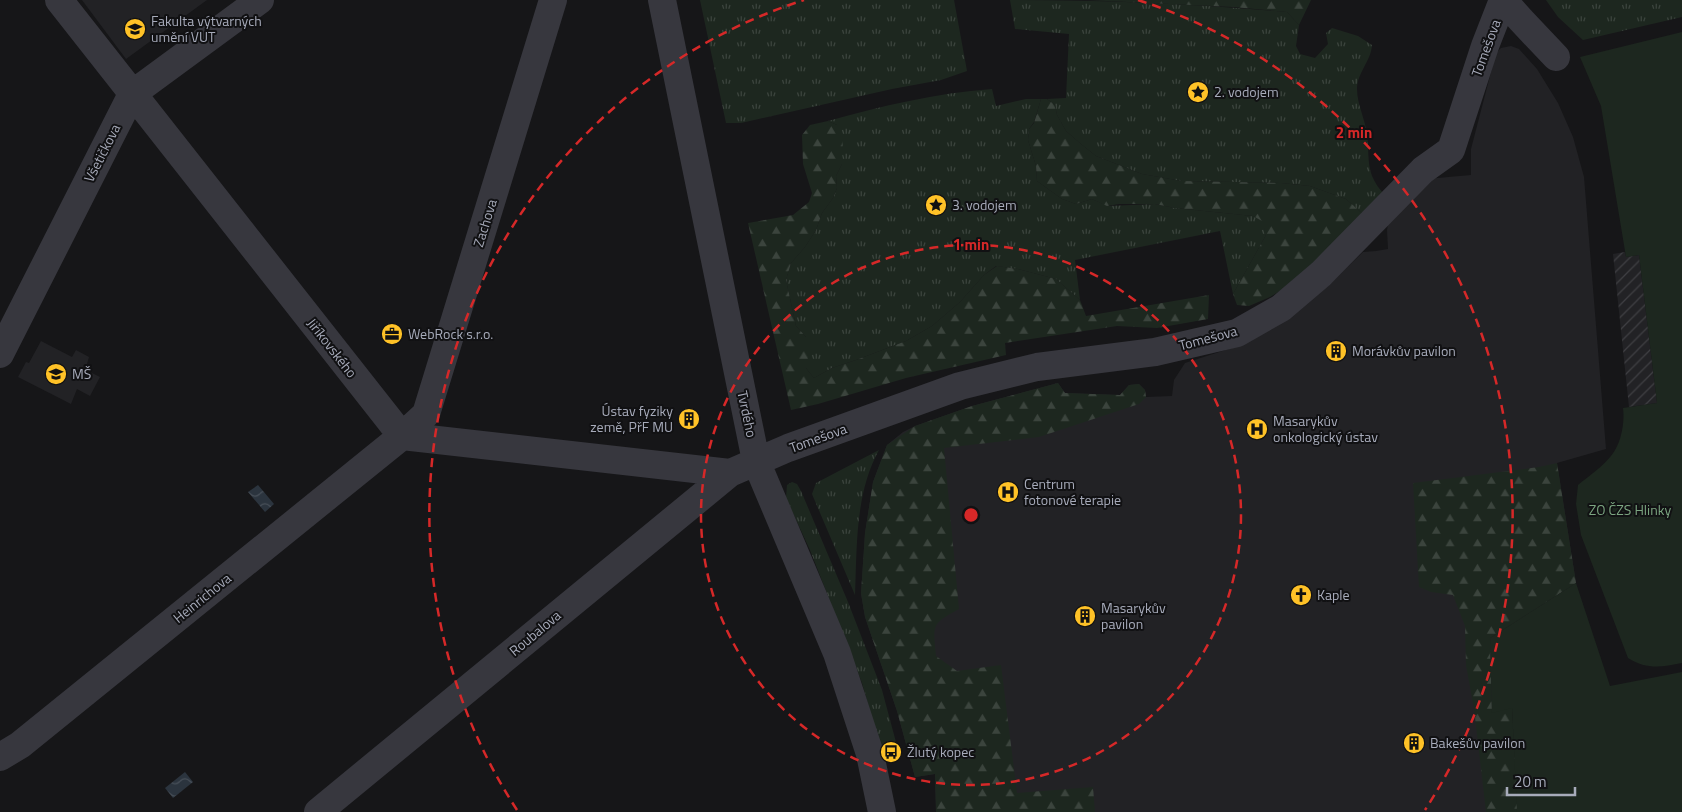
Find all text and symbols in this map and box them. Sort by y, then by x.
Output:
place label: Fakulta výtvarných umění VUT [151,10,262,47]
street label: Tomešova [1465,16,1506,79]
school or university icon: Fakulta výtvarných umění VUT [123,17,147,41]
place icon: 2. vodojem [1186,80,1210,104]
place label: 2. vodojem [1214,81,1279,102]
street label: Všetičkova [78,120,125,186]
text: 2 min [1336,121,1372,144]
place icon: 3. vodojem [924,193,948,217]
place label: 3. vodojem [952,194,1017,215]
street label: Zachova [467,196,502,249]
text: 1 min [953,233,989,256]
street label: Jiříkovského [302,313,362,382]
street label: Tomešova [1176,320,1239,355]
office icon: WebRock s.r.o. [380,322,404,346]
place label: WebRock s.r.o. [408,323,493,344]
building icon: Morávkův pavilon [1324,339,1348,363]
place label: Morávkův pavilon [1352,340,1456,361]
school or university icon: MŠ [44,362,68,386]
place label: MŠ [72,363,91,384]
street label: Tvrdého [732,389,763,439]
place label: Ústav fyziky země, PřF MU [590,400,673,437]
building icon: Ústav fyziky země, PřF MU [677,407,701,431]
place label: Masarykův onkologický ústav [1273,410,1378,447]
street label: Tomešova [786,417,849,458]
hospital icon: Masarykův onkologický ústav [1245,417,1269,441]
place label: Centrum fotonové terapie [1024,473,1121,510]
hospital icon: Centrum fotonové terapie [996,480,1020,504]
park label: ZO ČZS Hlinky [1589,499,1671,520]
centre of rings [962,506,980,524]
street label: Heinrichova [168,568,235,628]
church icon: Kaple [1289,583,1313,607]
place label: Kaple [1317,584,1350,605]
place label: Masarykův pavilon [1101,597,1166,634]
building icon: Masarykův pavilon [1073,604,1097,628]
street label: Roubalova [504,605,565,661]
building icon: Bakešův pavilon [1402,731,1426,755]
place label: Bakešův pavilon [1430,732,1525,753]
bus stop icon: Žlutý kopec [879,740,903,764]
place label: Žlutý kopec [907,741,974,762]
scale bar [1507,764,1574,796]
text: 20 m [1514,770,1547,793]

